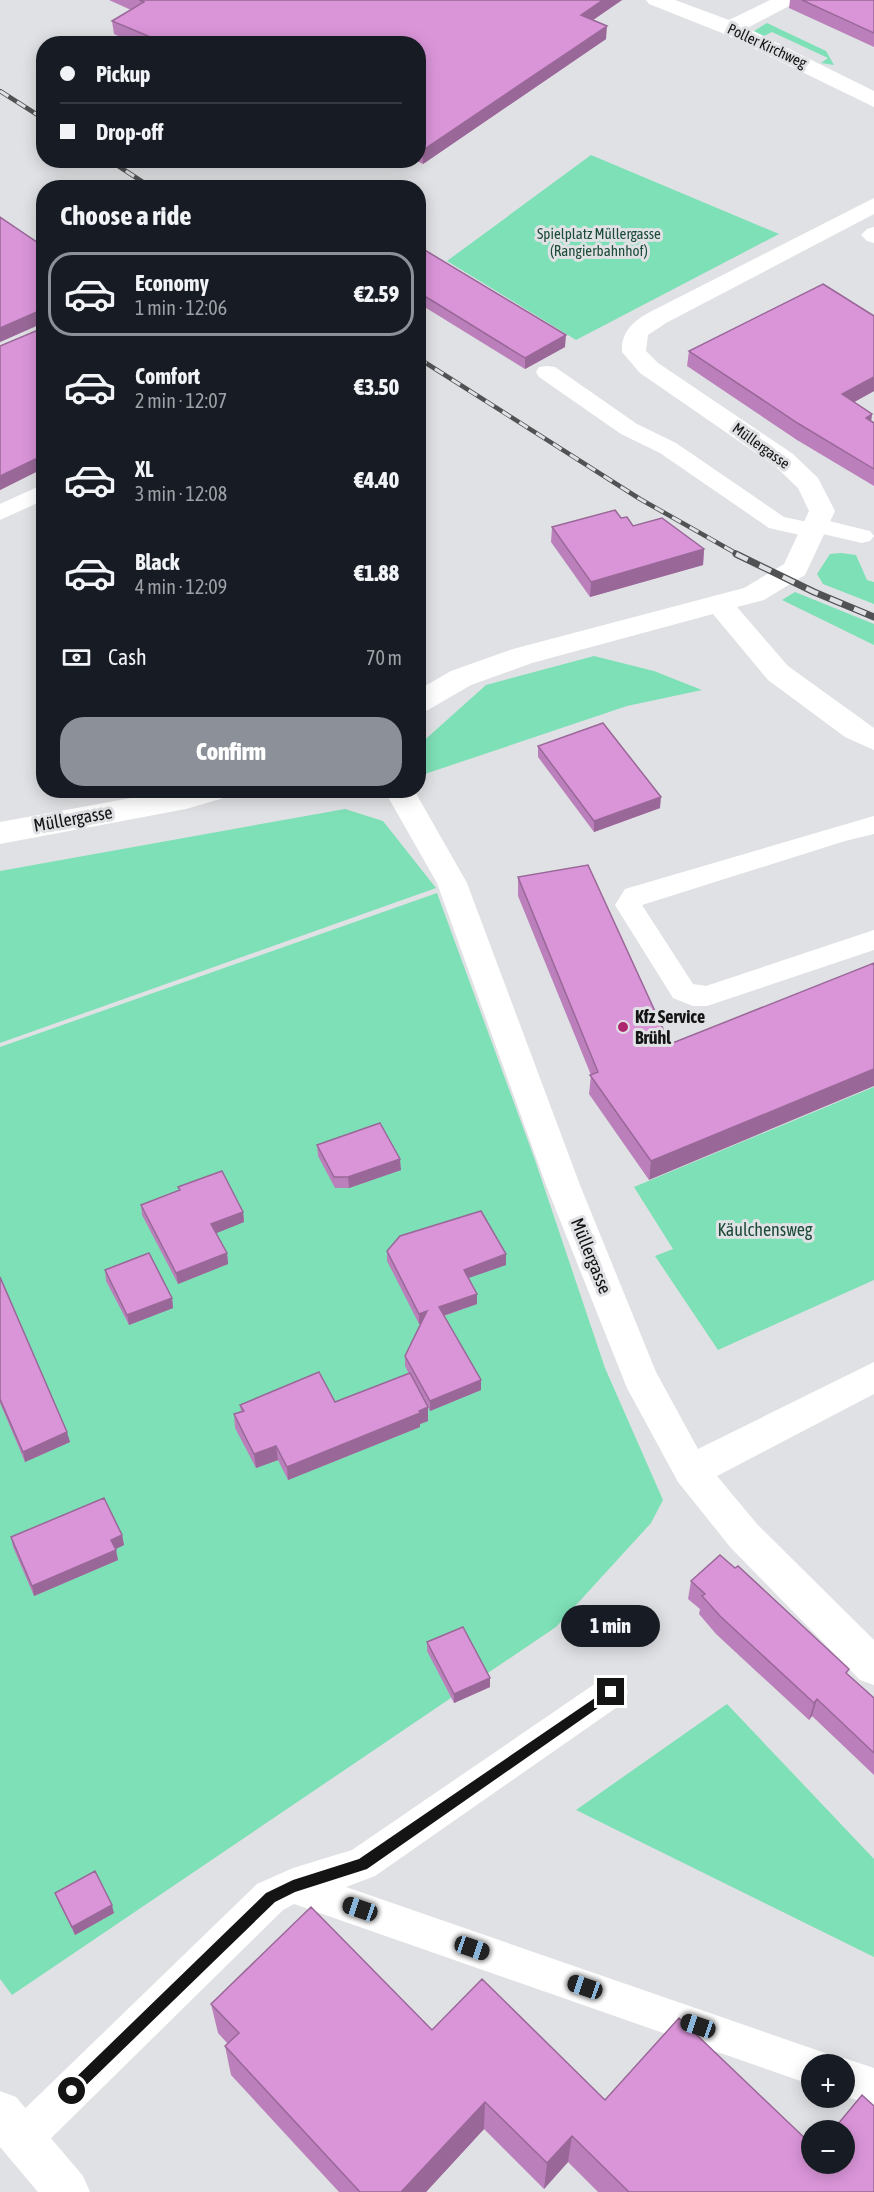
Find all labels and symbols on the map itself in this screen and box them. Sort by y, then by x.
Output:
street label: Poller Kirchweg [725,20,810,72]
park label: Spielplatz Müllergasse (Rangierbahnhof) [537,225,661,259]
street label: Müllergasse [729,419,793,472]
street label: Müllergasse [32,801,114,836]
place label: Kfz Service Brühl [635,1006,705,1048]
marker: Kfz Service Brühl [616,1020,630,1034]
street label: Müllergasse [567,1215,616,1297]
park label: Käulchensweg [717,1219,813,1240]
callout: 1 min [562,1605,660,1647]
route end [597,1678,624,1705]
car [340,1895,380,1923]
car [452,1934,492,1962]
car [565,1973,605,2001]
car [678,2012,718,2040]
route start [58,2077,85,2104]

